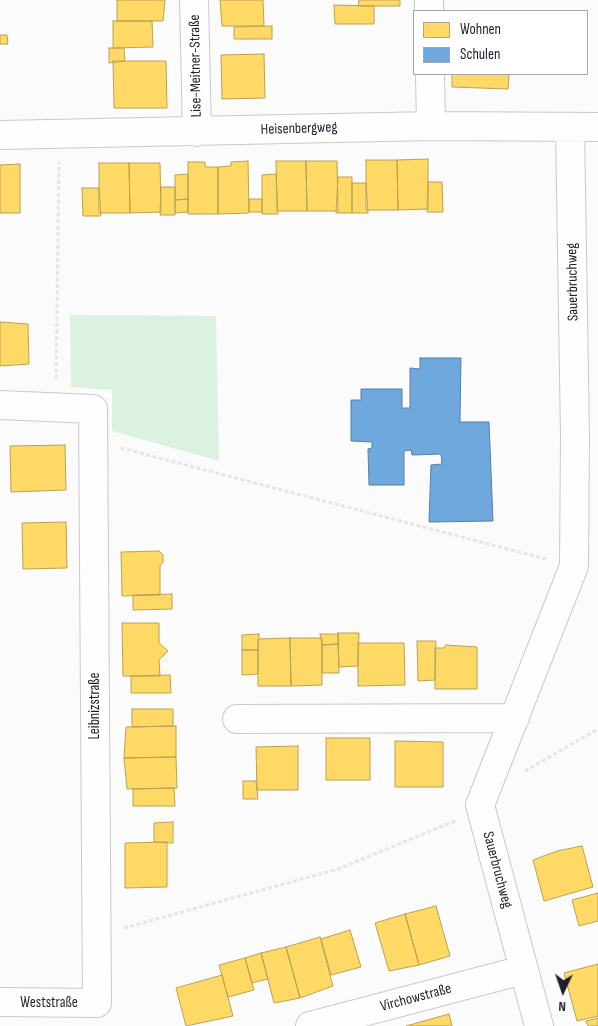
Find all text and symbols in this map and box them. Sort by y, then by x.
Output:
legend [413,10,588,75]
street label: Lise-Meitner-Straße [186,14,206,118]
text: Wohnen [460,20,501,39]
text: Schulen [460,45,500,64]
street label: Heisenbergweg [260,119,338,139]
street label: Sauerbruchweg [563,243,583,321]
street label: Leibnizstraße [86,672,104,740]
street label: Sauerbruchweg [478,830,516,910]
north arrow [538,966,588,1016]
street label: Virchowstraße [379,980,453,1016]
street label: Weststraße [20,994,78,1012]
text: N [558,998,566,1015]

